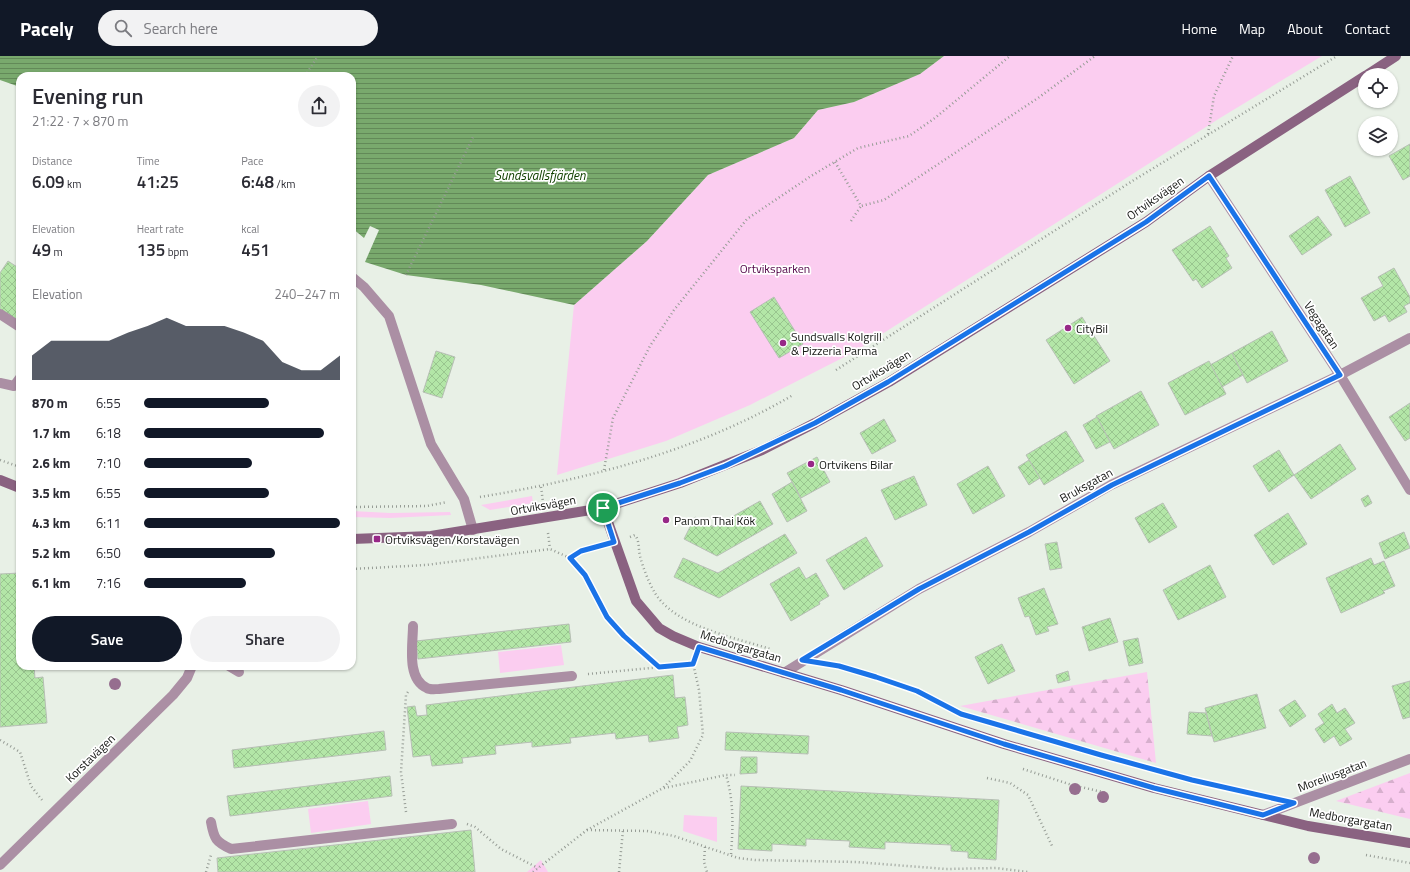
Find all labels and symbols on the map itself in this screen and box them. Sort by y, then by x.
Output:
water label: Sundsvallsfjärden [495,165,586,185]
street label: Ortviksvägen [1122,171,1188,225]
park label: Ortviksparken [740,259,810,278]
street label: Vegagatan [1299,297,1345,353]
place label: CityBil [1076,319,1108,338]
marker: CityBil [1063,323,1073,333]
place label: Sundsvalls Kolgrill & Pizzeria Parma [791,327,882,360]
marker: Sundsvalls Kolgrill & Pizzeria Parma [778,338,788,348]
street label: Ortviksvägen [848,345,914,395]
place label: Ortvikens Bilar [819,455,893,474]
marker: Ortvikens Bilar [806,459,816,469]
street label: Bruksgatan [1056,463,1116,507]
street label: Ortviksvägen [509,490,577,520]
pin [586,491,620,525]
place label: Panom Thai Kök [674,511,756,530]
marker: Panom Thai Kök [661,515,671,525]
place label: Ortviksvägen/Korstavägen [385,530,519,549]
marker: Ortviksvägen/Korstavägen [372,534,382,544]
street label: Medborgargatan [698,625,784,667]
street label: Korstavägen [61,729,119,787]
street label: Moreliusgatan [1295,753,1369,797]
street label: Medborgargatan [1308,802,1394,836]

